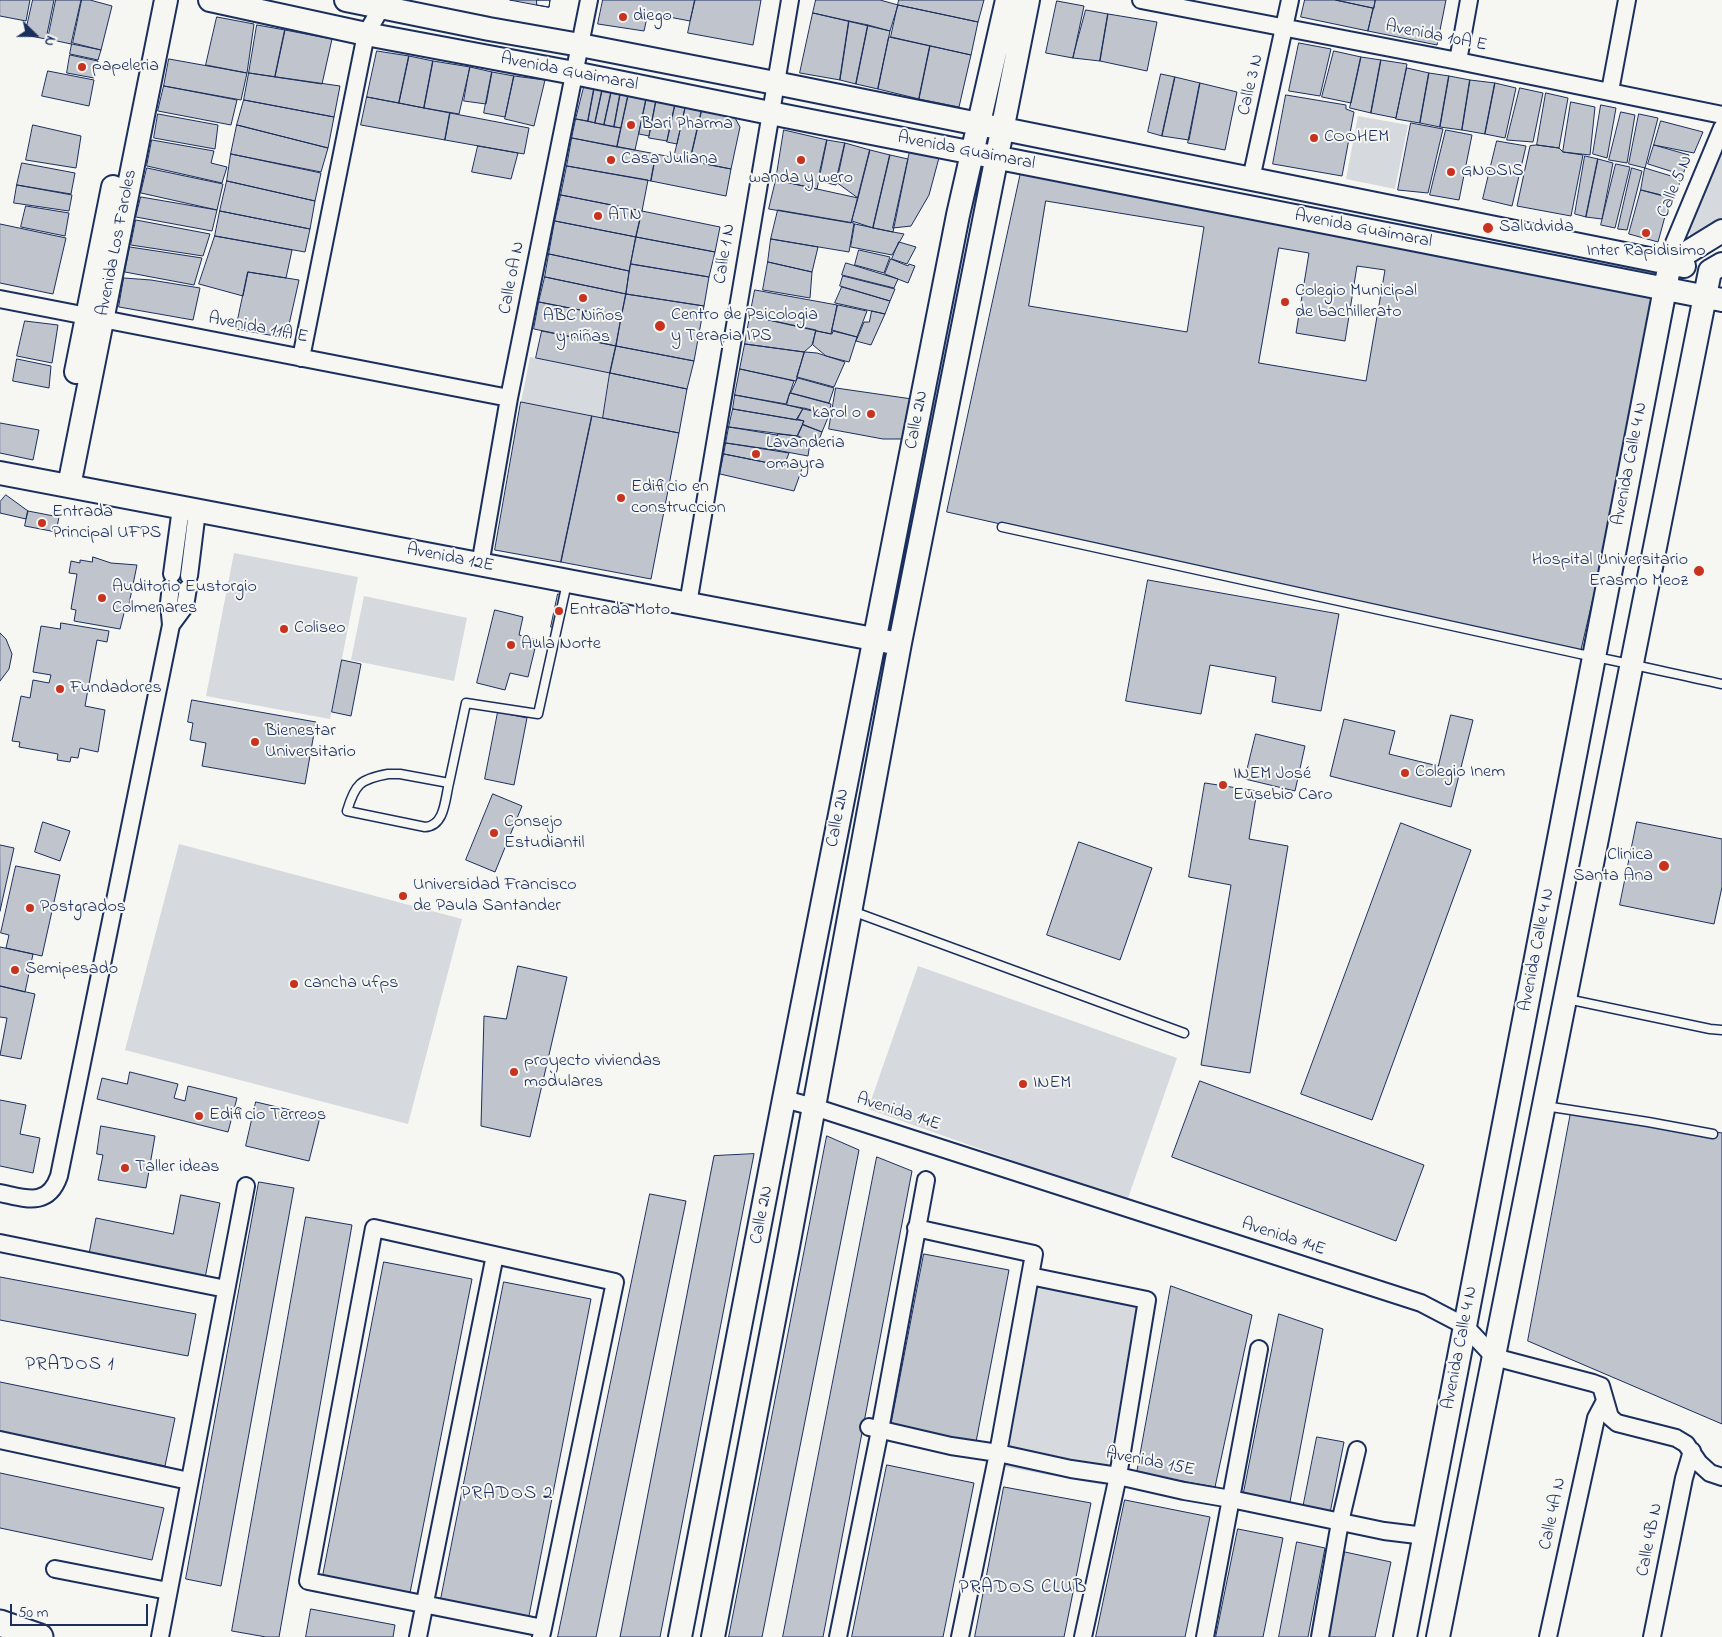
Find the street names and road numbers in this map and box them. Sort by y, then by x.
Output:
street label: Avenida 10A E [1383,17,1489,57]
street label: Avenida Guaimaral [498,49,640,97]
street label: Calle 3 N [1234,52,1270,118]
street label: Avenida Guaimaral [895,128,1037,176]
street label: Calle 5 N [1653,153,1699,221]
street label: Avenida Los Faroles [93,168,143,318]
street label: Avenida Guaimaral [1292,206,1434,254]
street label: Calle 1 N [711,222,741,286]
street label: Calle 0A N [495,240,531,316]
street label: Avenida 11A E [206,309,310,349]
street label: Calle 2N [902,389,934,451]
street label: Avenida Calle 4 N [1608,400,1654,528]
street label: Avenida 12E [404,540,496,578]
street label: Calle 2N [823,787,855,849]
street label: Avenida Calle 4 N [1515,886,1561,1014]
street label: Avenida 14E [853,1089,943,1137]
street label: Calle 2N [747,1184,779,1246]
street label: Avenida 14E [1238,1214,1328,1262]
street label: Avenida Calle 4 N [1438,1284,1484,1412]
street label: Avenida 15E [1104,1444,1196,1482]
street label: Calle 4A N [1536,1476,1572,1552]
street label: Calle 4B N [1633,1501,1669,1579]

